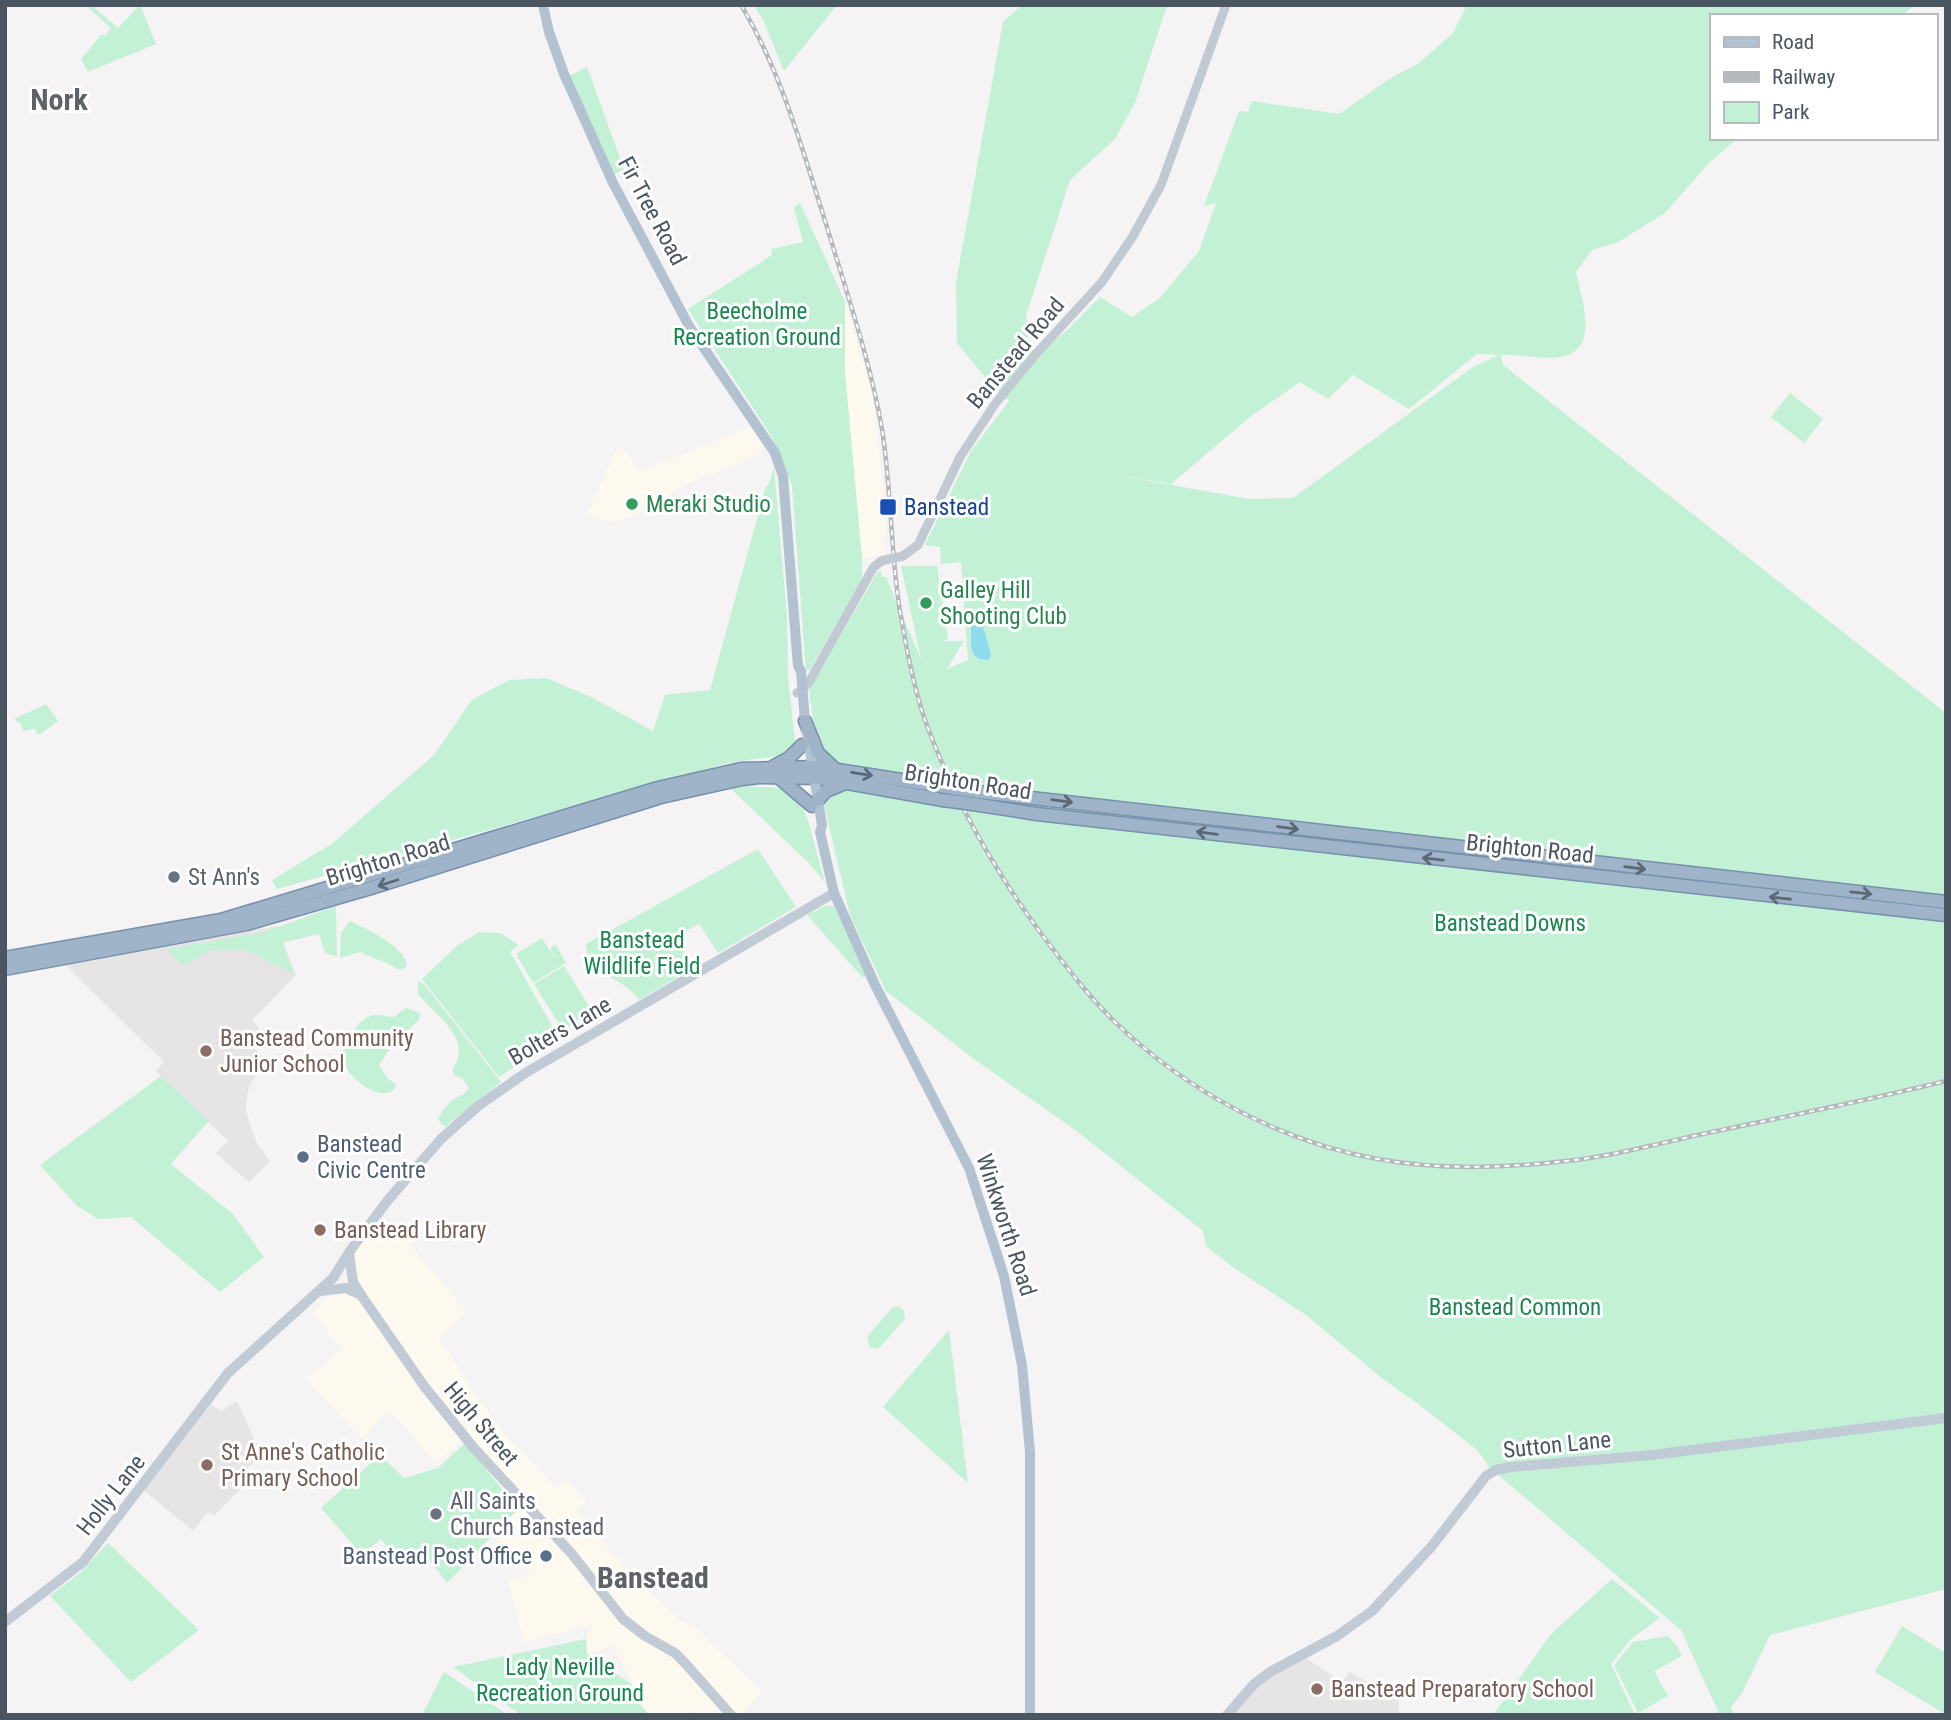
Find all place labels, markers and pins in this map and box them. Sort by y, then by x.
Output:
place label: Meraki Studio [646,491,771,518]
place label: Banstead [904,494,989,521]
marker: Meraki Studio [624,496,640,512]
marker: Banstead [878,497,898,517]
place label: Galley Hill Shooting Club [940,577,1067,630]
marker: Galley Hill Shooting Club [918,595,934,611]
place label: St Ann's [188,864,260,891]
marker: St Ann's [166,869,182,885]
place label: Banstead Community Junior School [220,1025,414,1078]
marker: Banstead Community Junior School [198,1043,214,1059]
place label: Banstead Civic Centre [317,1131,426,1184]
marker: Banstead Civic Centre [295,1149,311,1165]
place label: Banstead Library [334,1217,487,1244]
marker: Banstead Library [312,1222,328,1238]
place label: St Anne's Catholic Primary School [221,1439,385,1492]
marker: St Anne's Catholic Primary School [199,1457,215,1473]
place label: All Saints Church Banstead [450,1488,604,1541]
marker: All Saints Church Banstead [428,1506,444,1522]
place label: Banstead Post Office [342,1543,532,1570]
marker: Banstead Post Office [538,1548,554,1564]
place label: Banstead Preparatory School [1331,1676,1594,1703]
marker: Banstead Preparatory School [1309,1681,1325,1697]

